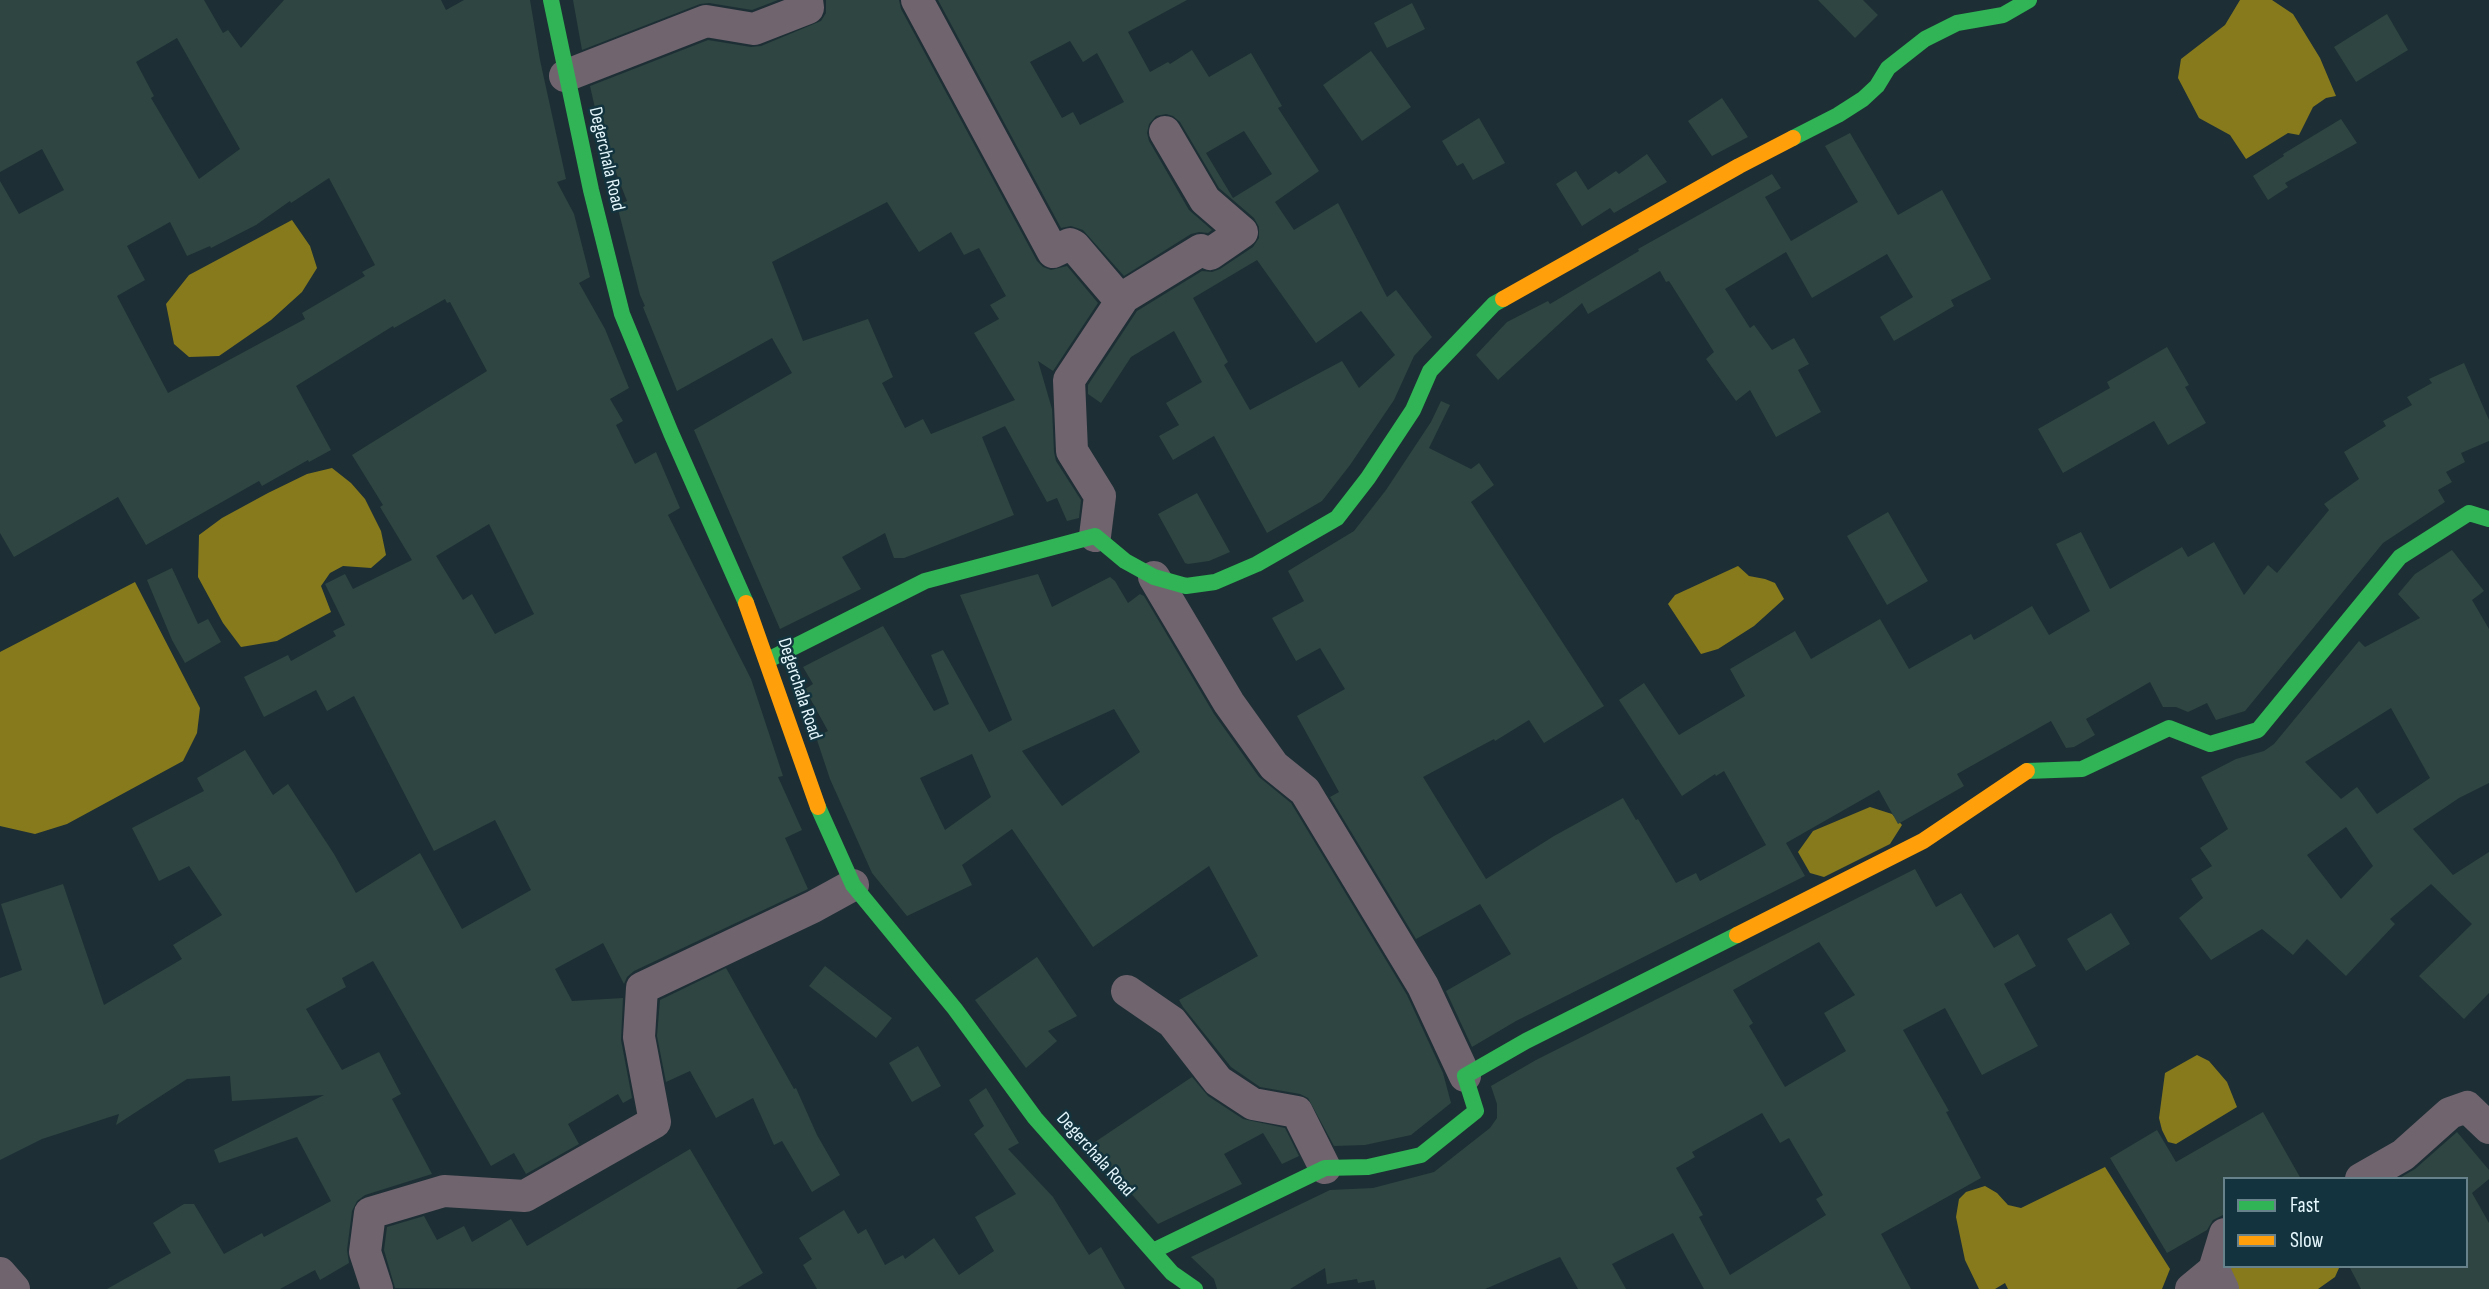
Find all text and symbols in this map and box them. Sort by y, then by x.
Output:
street label: Degerchala Road [583,105,629,213]
street label: Degerchala Road [772,635,826,743]
street label: Degerchala Road [1051,1108,1139,1202]
legend [2223,1177,2468,1268]
text: Fast [2290,1193,2320,1218]
text: Slow [2290,1228,2323,1253]

